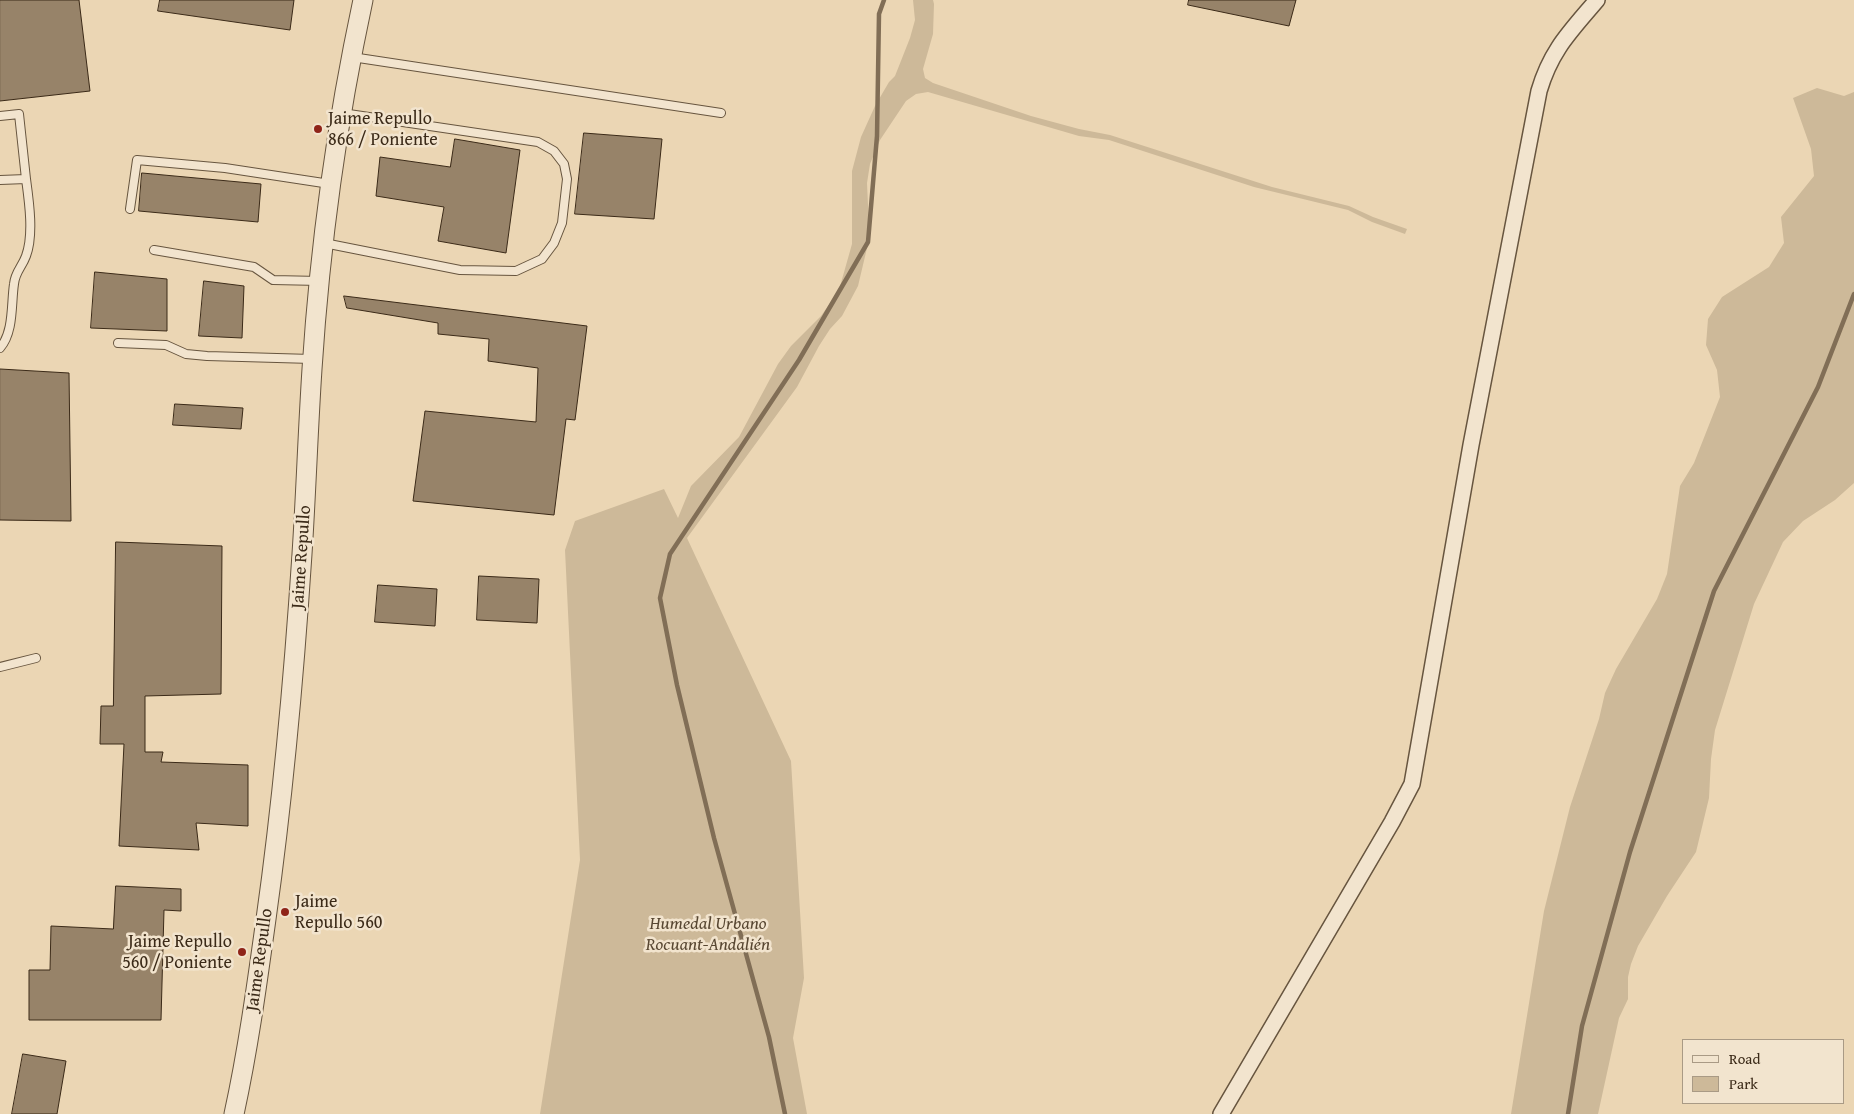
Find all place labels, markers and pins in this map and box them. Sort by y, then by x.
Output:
place label: Jaime Repullo 866 / Poniente [328,108,438,150]
marker: Jaime Repullo 866 / Poniente [312,123,324,135]
place label: Jaime Repullo 560 [295,891,383,934]
marker: Jaime Repullo 560 [279,906,291,918]
place label: Jaime Repullo 560 / Poniente [122,931,232,974]
marker: Jaime Repullo 560 / Poniente [236,946,248,958]

